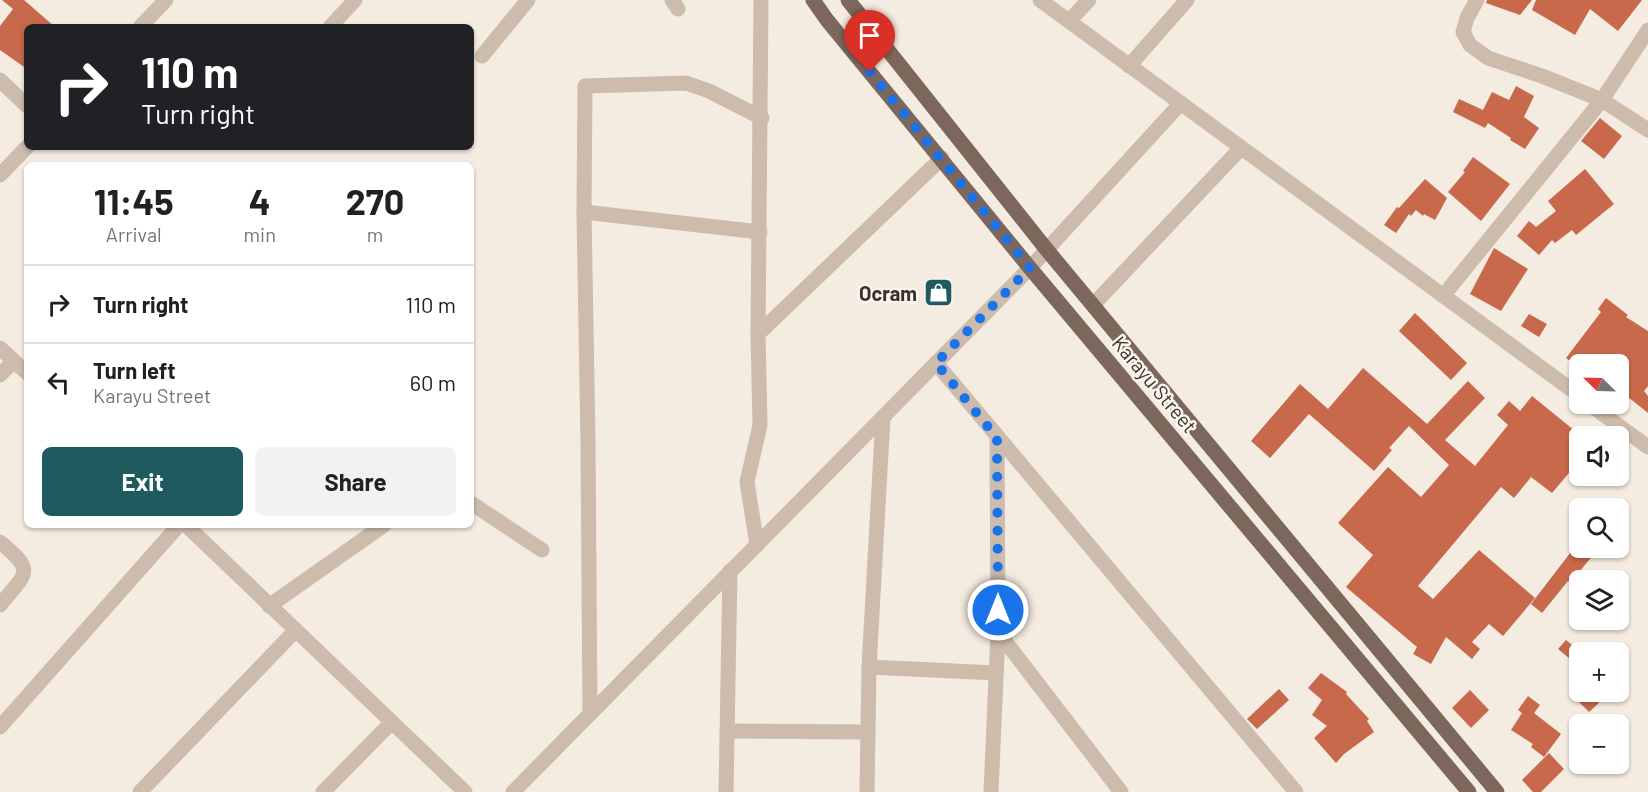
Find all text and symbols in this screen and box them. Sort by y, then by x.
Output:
pin [844,10,895,72]
icon: arrive [853,19,886,52]
text: 110 m [141,46,238,96]
icon: right [42,48,120,126]
text: Turn right [141,97,255,129]
text: 11:45 [94,179,174,222]
text: 4 [249,179,271,222]
text: 270 [346,179,404,222]
text: Arrival [106,222,162,246]
text: min [244,222,276,246]
text: m [367,222,383,246]
shop icon: Ocram [922,277,954,309]
place label: Ocram [859,281,917,305]
icon: right [42,288,75,321]
text: Turn right [93,291,188,317]
text: 110 m [406,291,456,317]
street label: Karayu Street [1108,331,1202,437]
north arrow [1569,354,1629,414]
map controls [1569,354,1629,774]
text: Turn left [93,357,176,383]
icon: left [42,366,75,399]
text: 60 m [410,369,456,395]
text: Karayu Street [93,383,211,407]
button: sound [1569,426,1629,486]
button: Exit [42,447,243,516]
button: Share [255,447,456,516]
button: search [1569,498,1629,558]
button: layers [1569,570,1629,630]
position arrow [966,578,1030,642]
button: + [1569,642,1629,702]
button: − [1569,714,1629,774]

